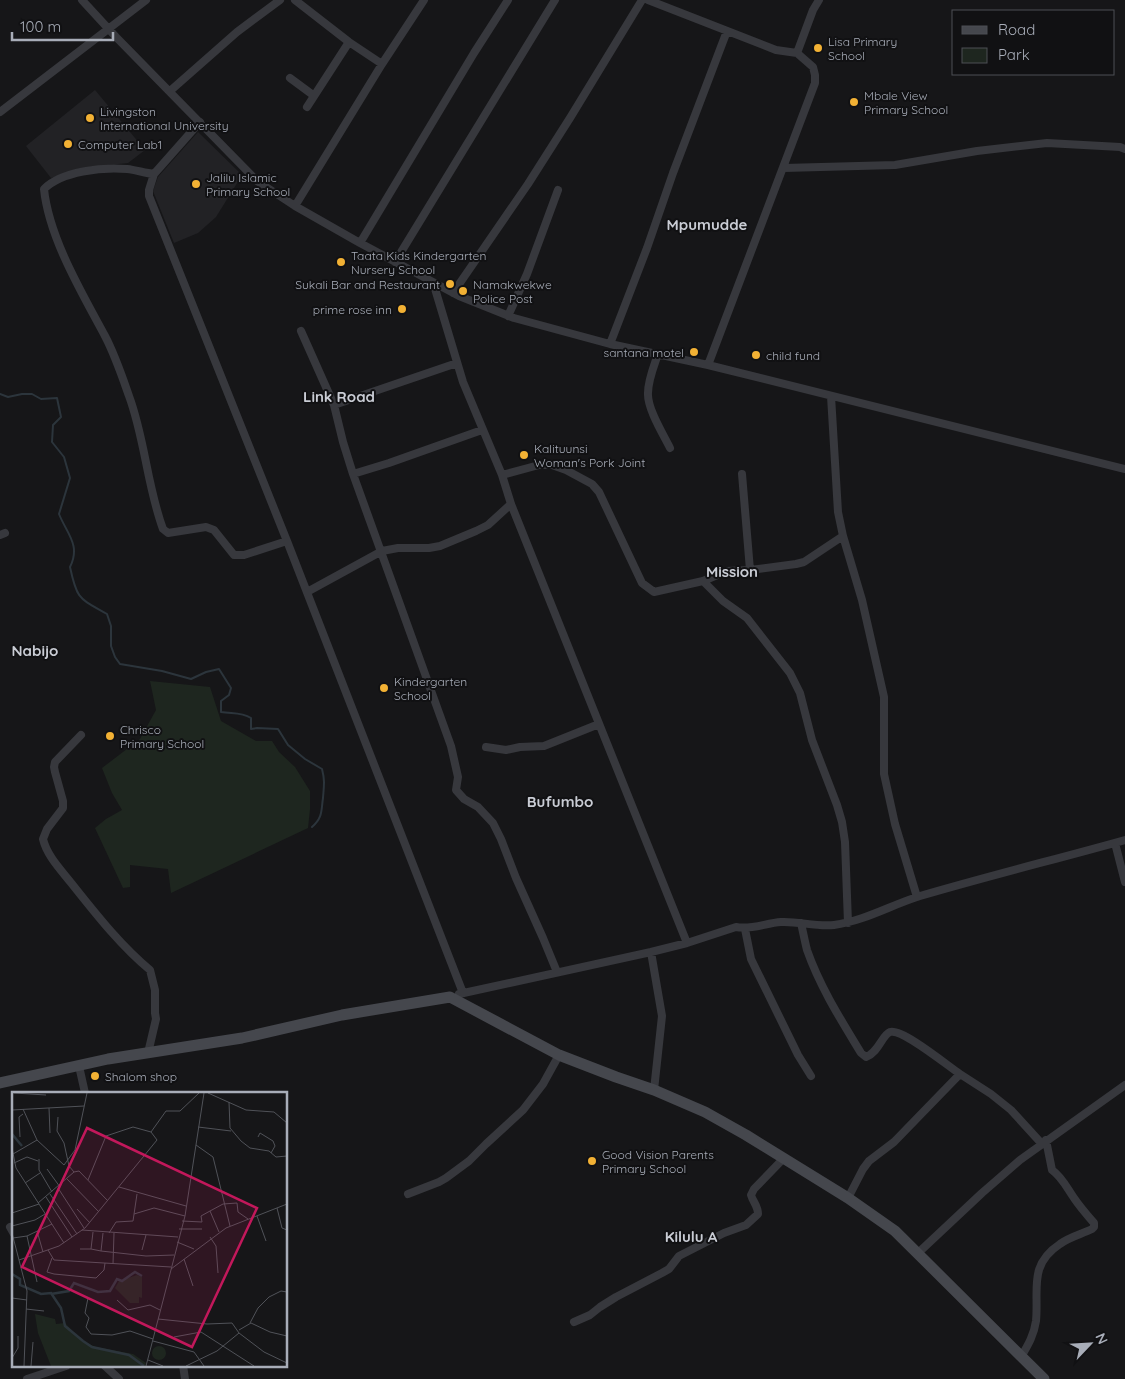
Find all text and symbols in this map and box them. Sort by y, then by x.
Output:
scale bar [12,10,114,42]
legend [952,10,1115,75]
text: 100 m [20,17,61,36]
text: Road [998,20,1035,39]
place label: Lisa Primary School [828,34,897,63]
marker: Lisa Primary School [812,42,824,54]
text: Park [998,45,1030,64]
place label: Mbale View Primary School [864,88,948,117]
marker: Mbale View Primary School [848,96,860,108]
place label: Livingston International University [100,104,229,133]
marker: Livingston International University [84,112,96,124]
place label: Computer Lab1 [78,137,162,152]
marker: Computer Lab1 [62,138,74,150]
place label: Jalilu Islamic Primary School [206,170,290,199]
marker: Jalilu Islamic Primary School [190,178,202,190]
district label: Mpumudde [667,215,748,234]
place label: Taata Kids Kindergarten Nursery School [351,248,486,277]
marker: Taata Kids Kindergarten Nursery School [335,256,347,268]
place label: Sukali Bar and Restaurant [295,277,440,292]
place label: Namakwekwe Police Post [473,277,552,306]
marker: Sukali Bar and Restaurant [444,278,456,290]
marker: Namakwekwe Police Post [457,285,469,297]
place label: prime rose inn [313,302,392,317]
marker: prime rose inn [396,303,408,315]
place label: santana motel [604,345,684,360]
marker: santana motel [688,346,700,358]
place label: child fund [766,348,820,363]
marker: child fund [750,349,762,361]
district label: Link Road [303,387,375,406]
place label: Kalituunsi Woman's Pork Joint [534,441,645,470]
marker: Kalituunsi Woman's Pork Joint [518,449,530,461]
district label: Mission [706,562,758,581]
district label: Nabijo [12,641,58,660]
place label: Kindergarten School [394,674,467,703]
marker: Kindergarten School [378,682,390,694]
place label: Chrisco Primary School [120,722,204,751]
marker: Chrisco Primary School [104,730,116,742]
district label: Bufumbo [527,792,593,811]
place label: Shalom shop [105,1069,177,1084]
marker: Shalom shop [89,1070,101,1082]
inset map [12,1092,288,1366]
place label: Good Vision Parents Primary School [602,1147,714,1176]
marker: Good Vision Parents Primary School [586,1155,598,1167]
district label: Kilulu A [665,1227,718,1246]
north arrow [1065,1319,1115,1369]
text: N [1091,1330,1112,1347]

